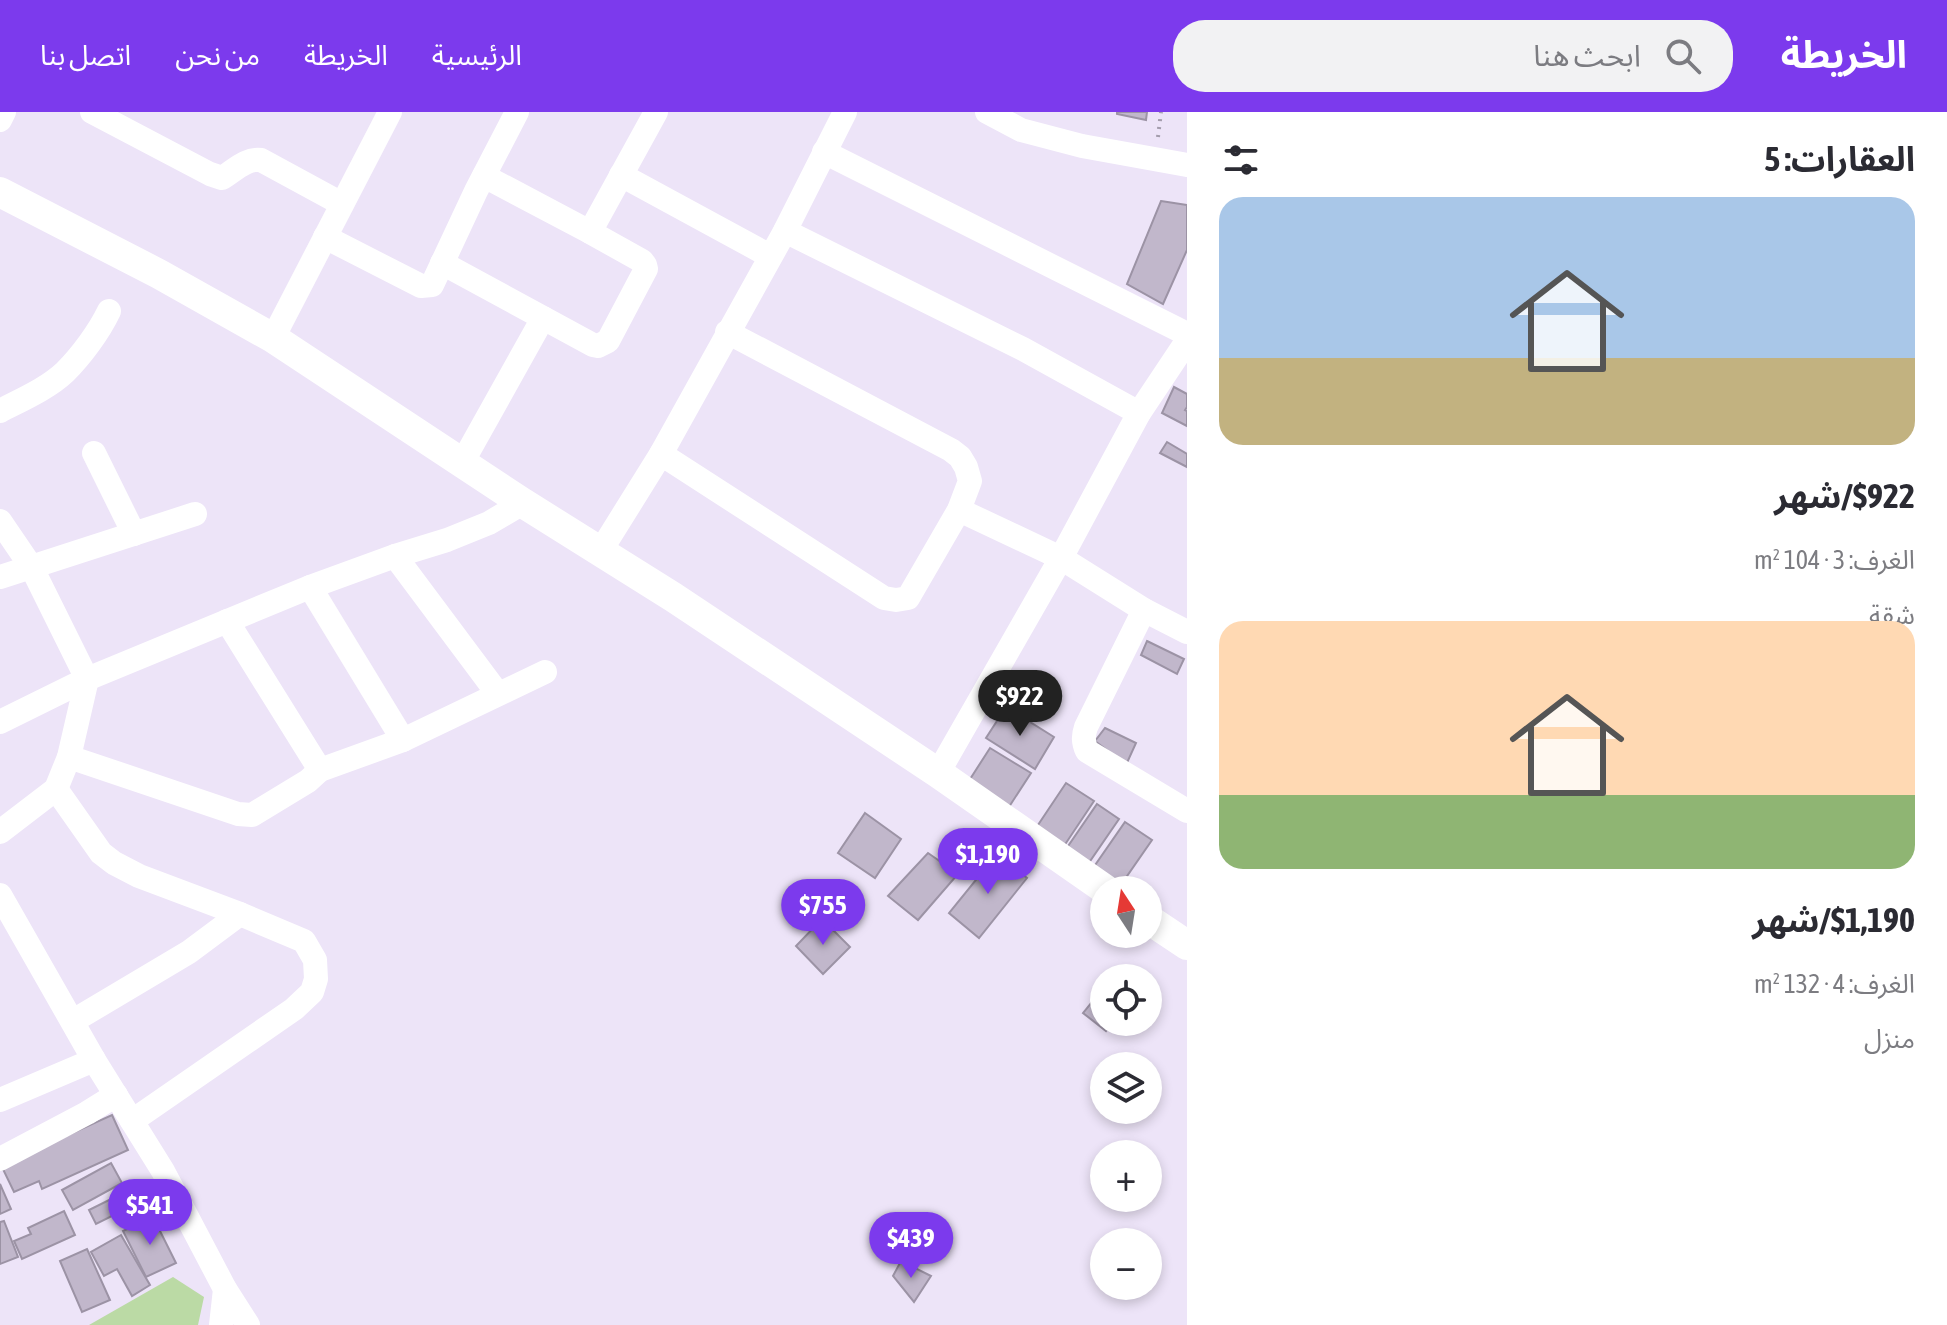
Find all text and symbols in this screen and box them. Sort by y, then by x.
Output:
search box [1173,20,1733,92]
text: الخريطة [1781,33,1907,76]
icon: search [1661,34,1705,78]
text: ابحث هنا [1533,38,1641,72]
text: اتصل بنا [40,39,131,71]
text: من نحن [175,39,260,71]
text: الخريطة [304,39,388,71]
text: الرئيسية [432,39,522,71]
icon: filters [1219,138,1263,182]
text: العقارات: 5 [1764,139,1915,178]
icon: home [1495,249,1639,393]
text: $922/شهر [1774,476,1915,515]
text: الغرف: 3 · 104 m² [1754,545,1915,575]
text: شقة [1869,600,1915,630]
pin: $922 [973,670,1067,738]
icon: home [1495,673,1639,817]
text: $922 [996,681,1044,711]
pin: $1,190 [923,828,1053,896]
text: $1,190 [956,839,1020,869]
north arrow [1090,876,1162,948]
map controls [1090,876,1162,1300]
pin: $755 [776,879,870,947]
text: $755 [799,890,847,920]
text: $1,190/شهر [1752,900,1915,939]
button: locate [1090,964,1162,1036]
text: الغرف: 4 · 132 m² [1754,969,1915,999]
text: منزل [1864,1024,1915,1054]
button: layers [1090,1052,1162,1124]
button: + [1090,1140,1162,1212]
pin: $541 [103,1179,197,1247]
text: $541 [126,1190,174,1220]
pin: $439 [864,1212,958,1280]
text: $439 [887,1223,935,1253]
button: − [1090,1228,1162,1300]

